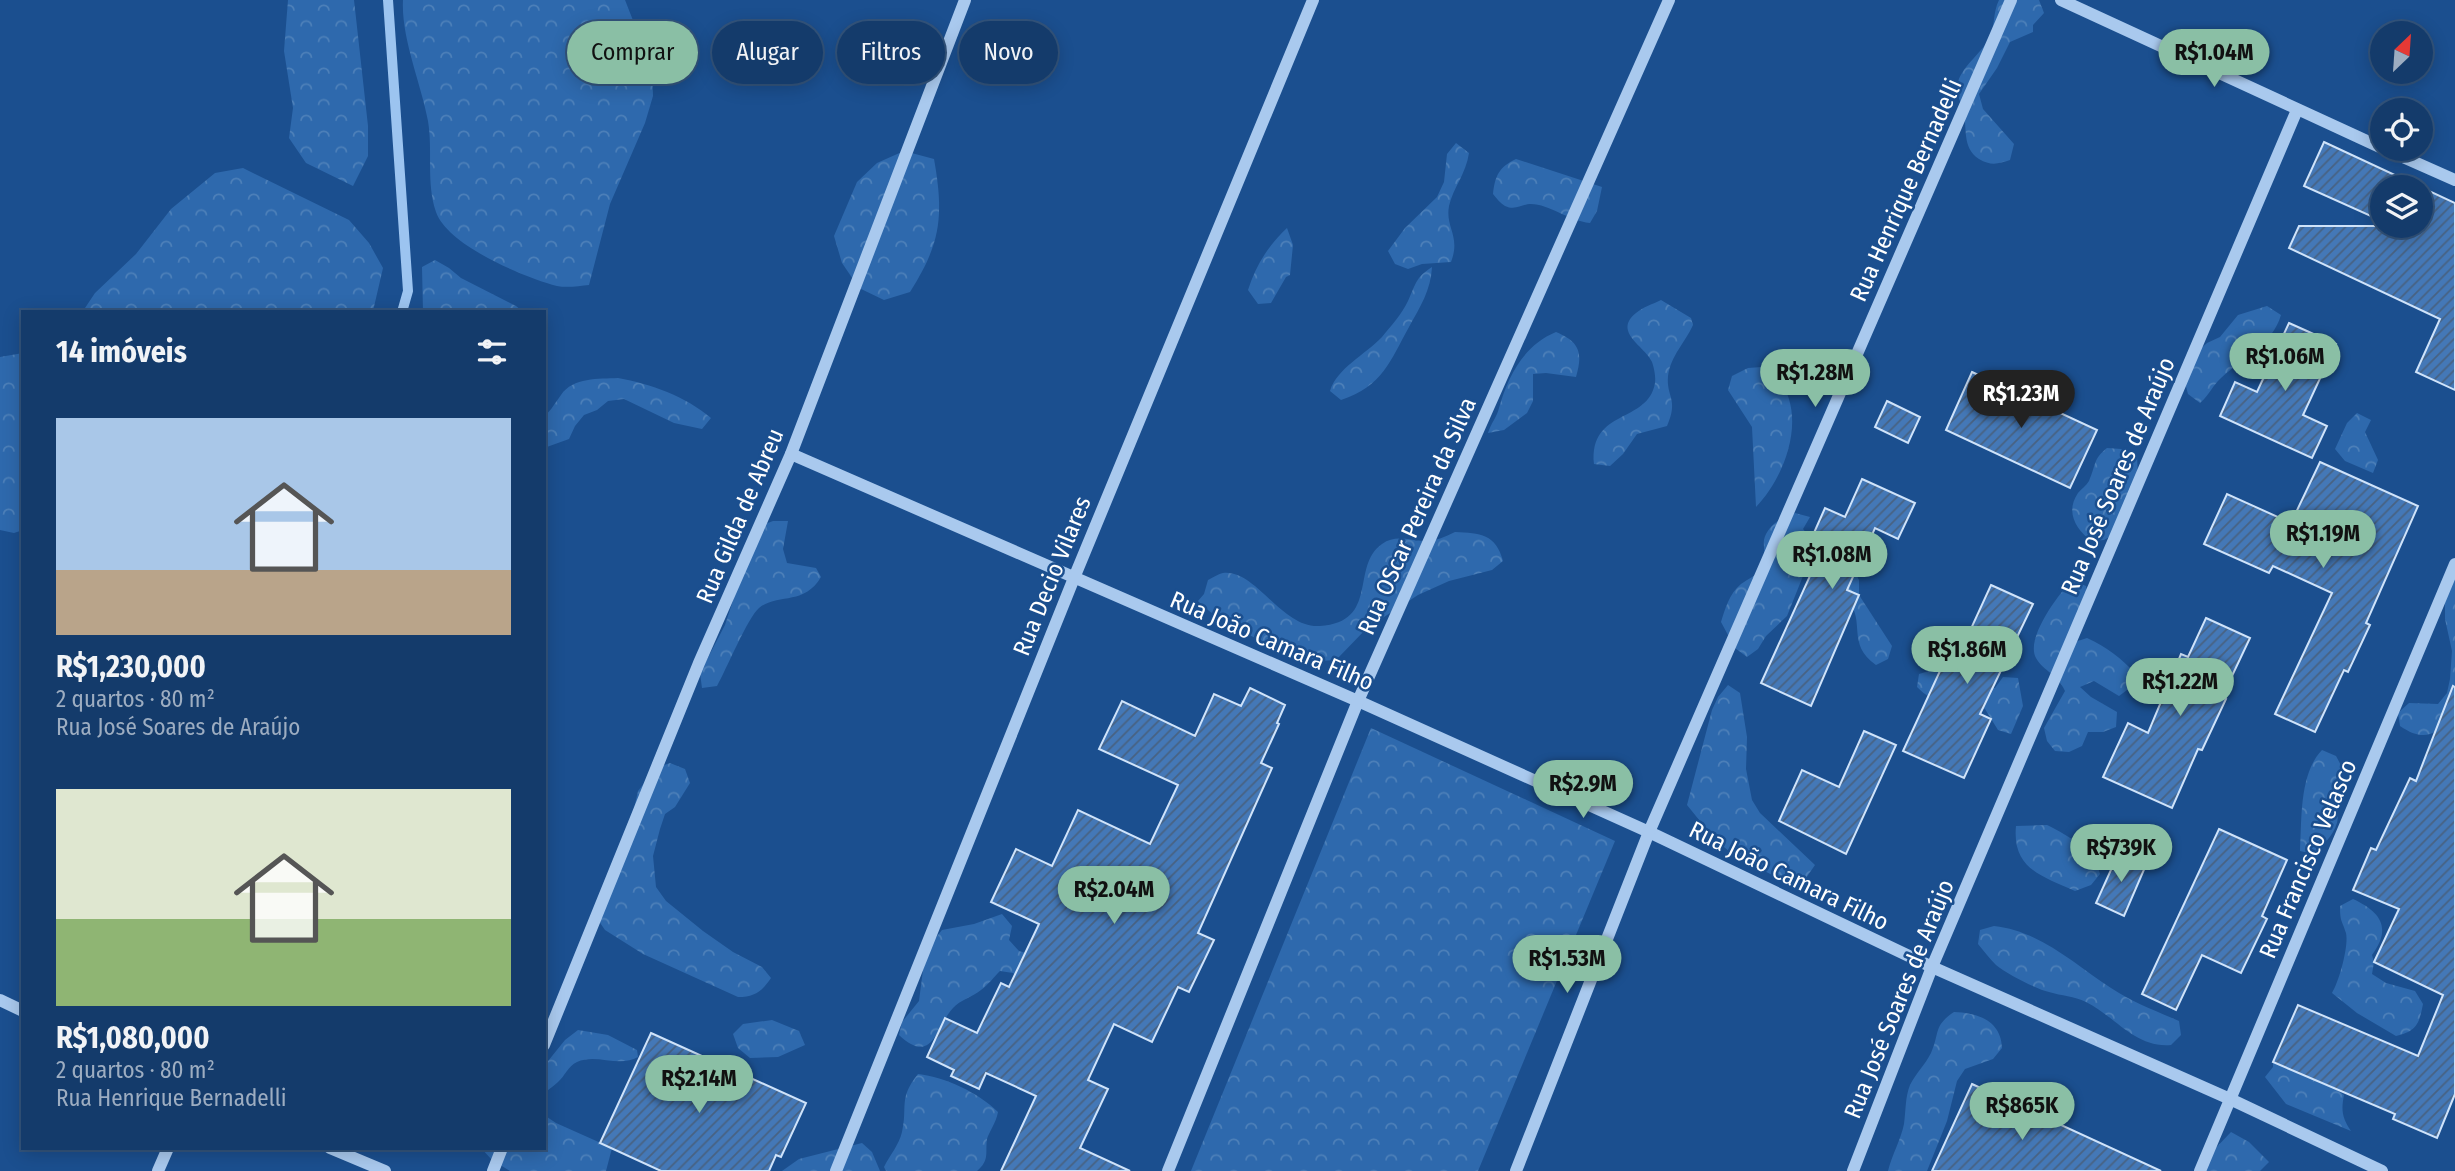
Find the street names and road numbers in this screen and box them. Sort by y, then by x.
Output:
street label: Rua Henrique Bernadelli [1844,74,1968,306]
street label: Rua José Soares de Araújo [2055,353,2181,599]
street label: Rua OScar Pereira da Silva [1352,393,1482,639]
street label: Rua Gilda de Abreu [691,424,789,608]
street label: Rua Decio Vilares [1007,492,1097,660]
street label: Rua João Camara Filho [1166,585,1378,697]
street label: Rua Francisco Velasco [2253,755,2363,963]
street label: Rua João Camara Filho [1685,816,1893,936]
street label: Rua José Soares de Araújo [1838,876,1960,1122]

